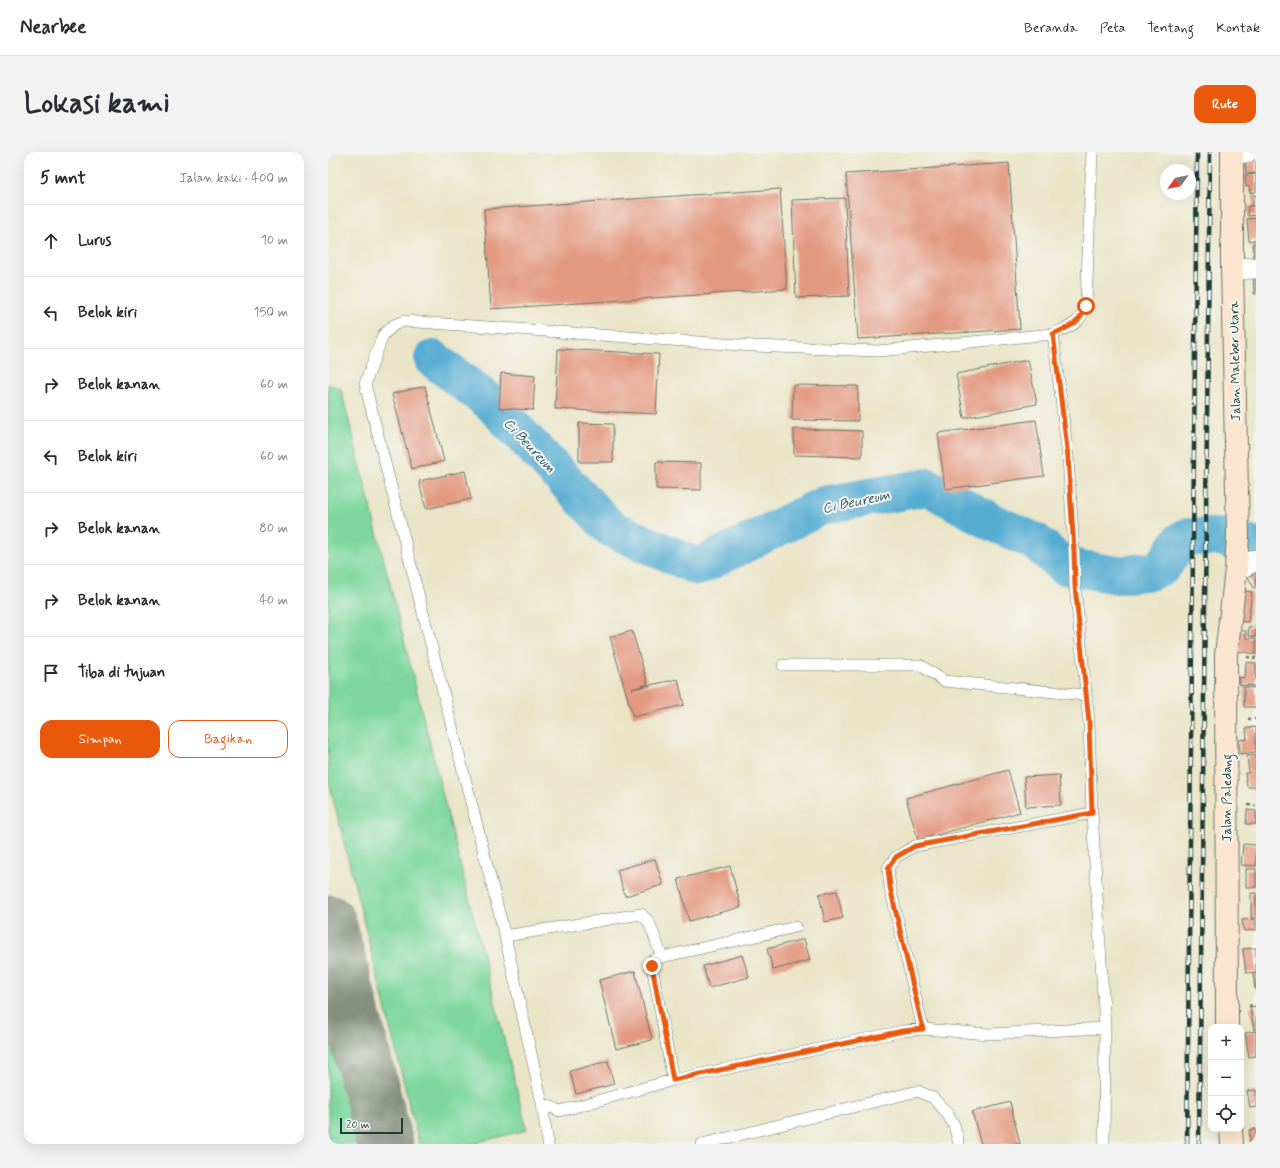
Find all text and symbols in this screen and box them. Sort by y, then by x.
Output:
text: Nearbee [20,15,86,40]
text: Beranda [1024,19,1078,37]
text: Peta [1100,19,1125,37]
text: Tentang [1147,19,1194,37]
text: Kontak [1216,19,1260,37]
button: Rute [1194,85,1256,123]
text: Lokasi kami [24,86,170,123]
north arrow [1160,164,1196,200]
text: 5 mnt [40,167,86,189]
text: Jalan kaki · 400 m [179,170,288,187]
icon: ahead [40,230,62,252]
text: Lurus [78,231,111,251]
text: 10 m [261,232,288,249]
route start [1077,297,1095,315]
street label: Jalan Maleber Utara [1226,300,1245,421]
icon: left [40,302,62,324]
text: Belok kiri [78,303,137,323]
text: 150 m [254,304,288,321]
icon: right [40,374,62,396]
text: Belok kanan [78,375,161,395]
text: 60 m [260,376,288,393]
water label: Ci Beureum [499,415,559,477]
icon: left [40,446,62,468]
text: Belok kiri [78,447,137,467]
text: 60 m [260,448,288,465]
water label: Ci Beureum [821,486,892,518]
icon: right [40,518,62,540]
text: Belok kanan [78,519,161,539]
text: 80 m [259,520,288,537]
icon: right [40,590,62,612]
text: Belok kanan [78,591,161,611]
text: 40 m [259,592,288,609]
icon: arrive [40,662,62,684]
text: Tiba di tujuan [78,663,165,683]
button: Simpan [40,720,160,758]
button: Bagikan [168,720,288,758]
street label: Jalan Paledang [1219,754,1238,842]
route end [643,957,661,975]
map controls [1208,1024,1244,1132]
button: + [1208,1024,1244,1060]
button: − [1208,1060,1244,1096]
button: locate [1208,1096,1244,1132]
scale bar [340,1116,403,1135]
text: 20 m [346,1118,369,1132]

